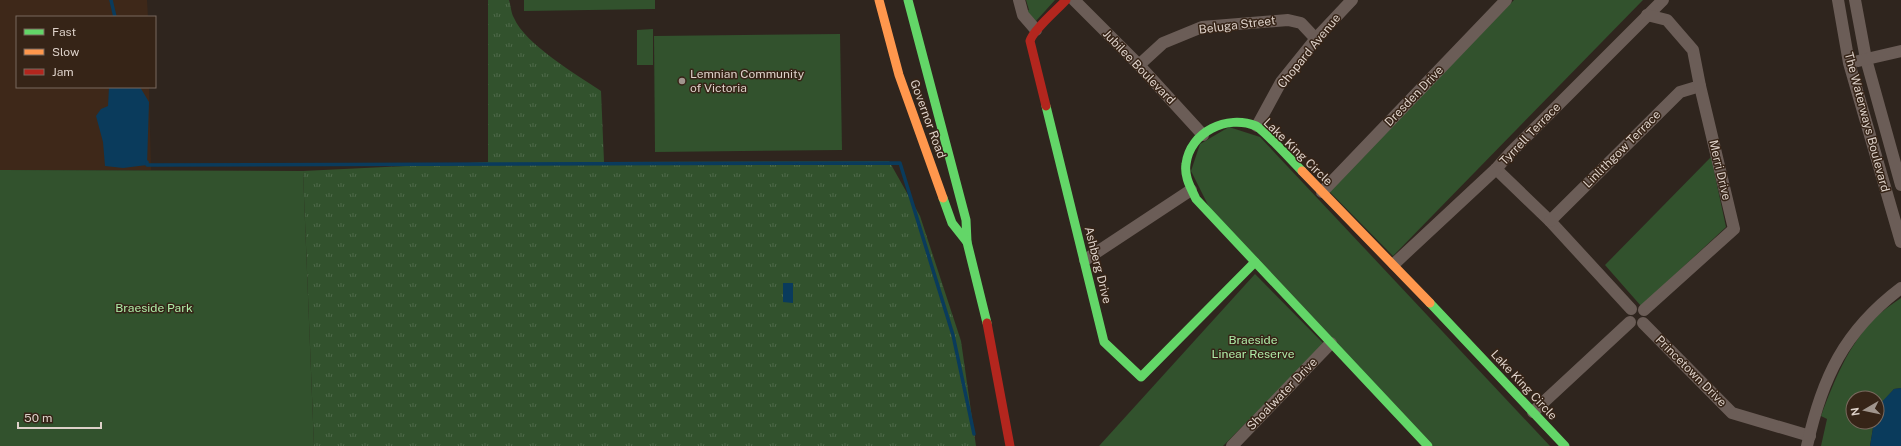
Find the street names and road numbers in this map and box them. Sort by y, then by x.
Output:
street label: Chopard Avenue [1275,11,1343,91]
street label: Beluga Street [1198,13,1276,37]
street label: Jubilee Boulevard [1100,27,1178,107]
street label: The Waterways Boulevard [1842,51,1892,193]
street label: Dresden Drive [1382,63,1446,129]
street label: Governor Road [907,78,949,160]
street label: Tyrrell Terrace [1497,100,1563,168]
street label: Linlithgow Terrace [1580,107,1664,191]
street label: Lake King Circle [1261,116,1336,189]
street label: Merri Drive [1706,139,1734,202]
street label: Ashberg Drive [1082,225,1114,305]
street label: Princetown Drive [1653,333,1729,409]
street label: Lake King Circle [1488,347,1560,423]
street label: Shoalwater Drive [1244,355,1320,433]

